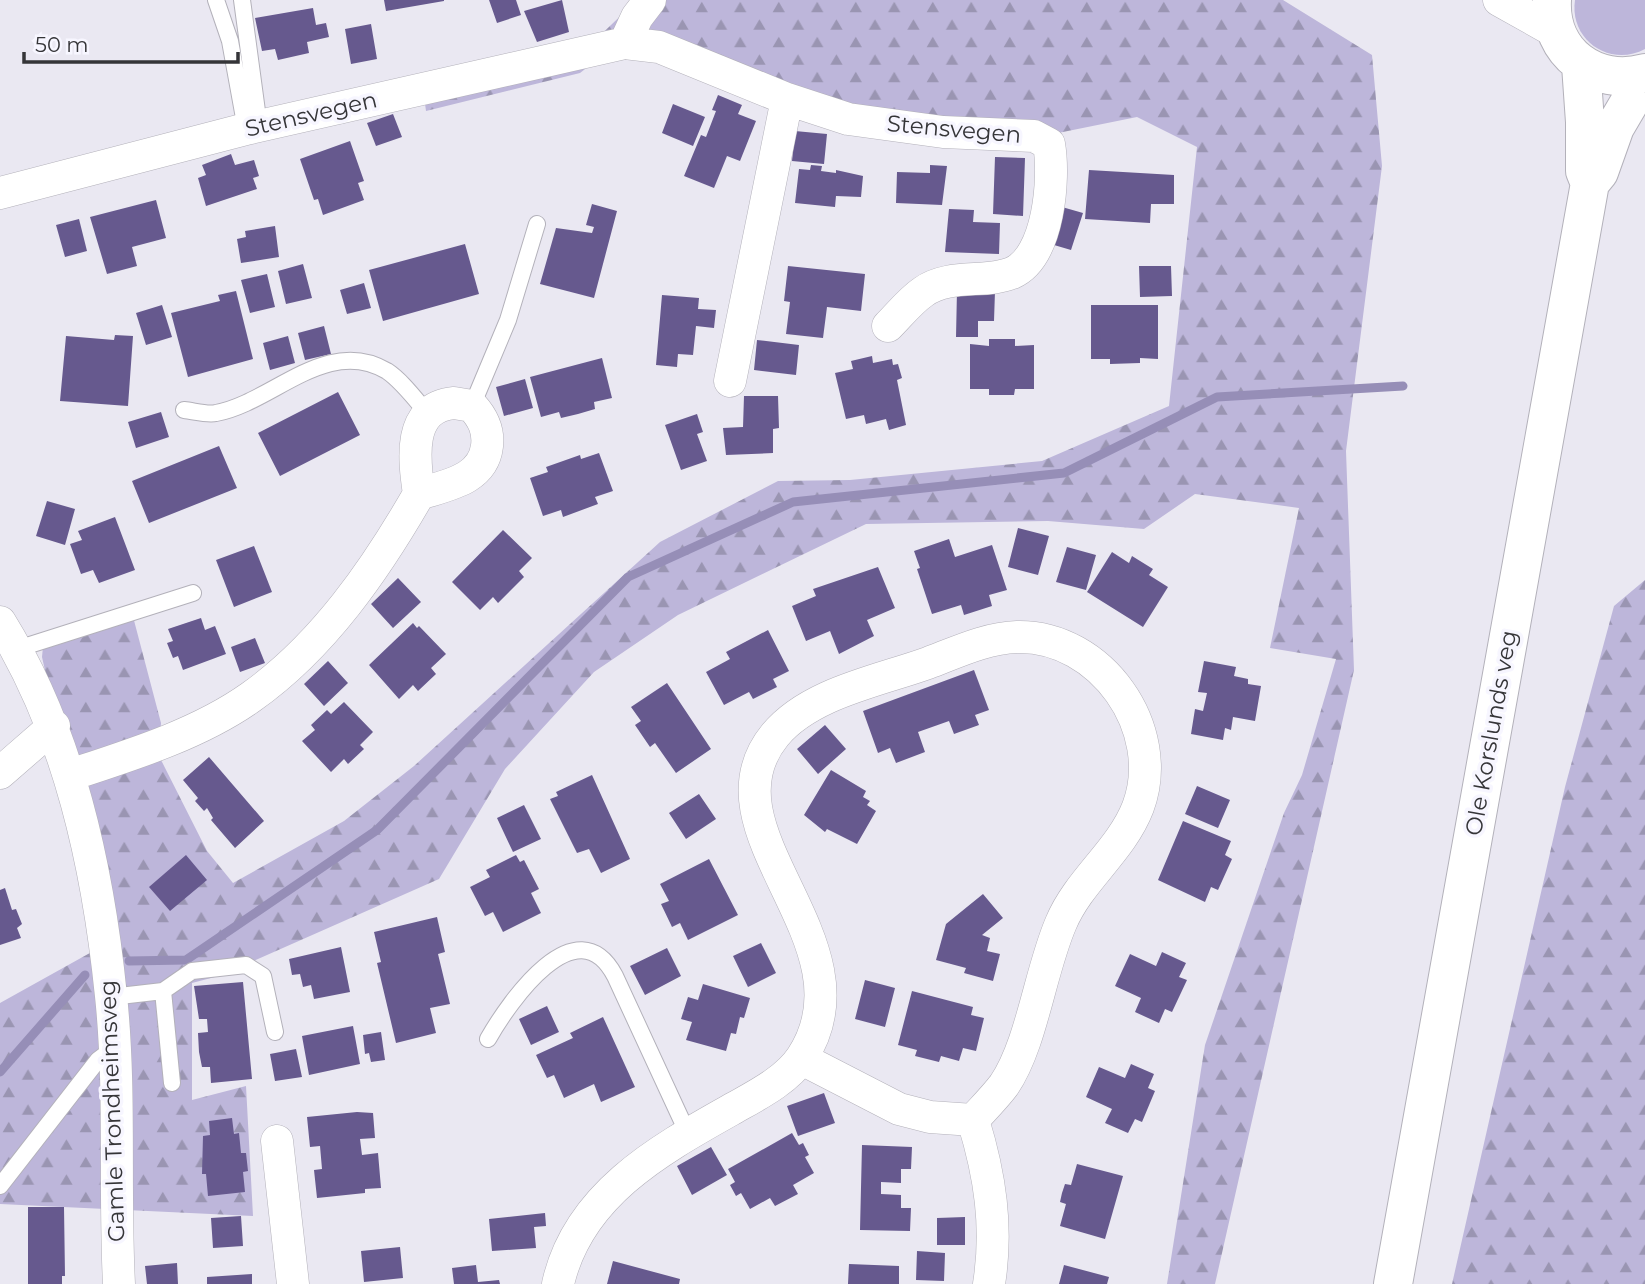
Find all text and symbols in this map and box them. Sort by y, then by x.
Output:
scale bar [24,21,238,65]
text: 50 m [35,32,89,57]
street label: Stensvegen [242,85,380,143]
street label: Stensvegen [886,109,1022,149]
street label: Ole Korslunds veg [1459,628,1523,838]
street label: Gamle Trondheimsveg [93,980,131,1242]

